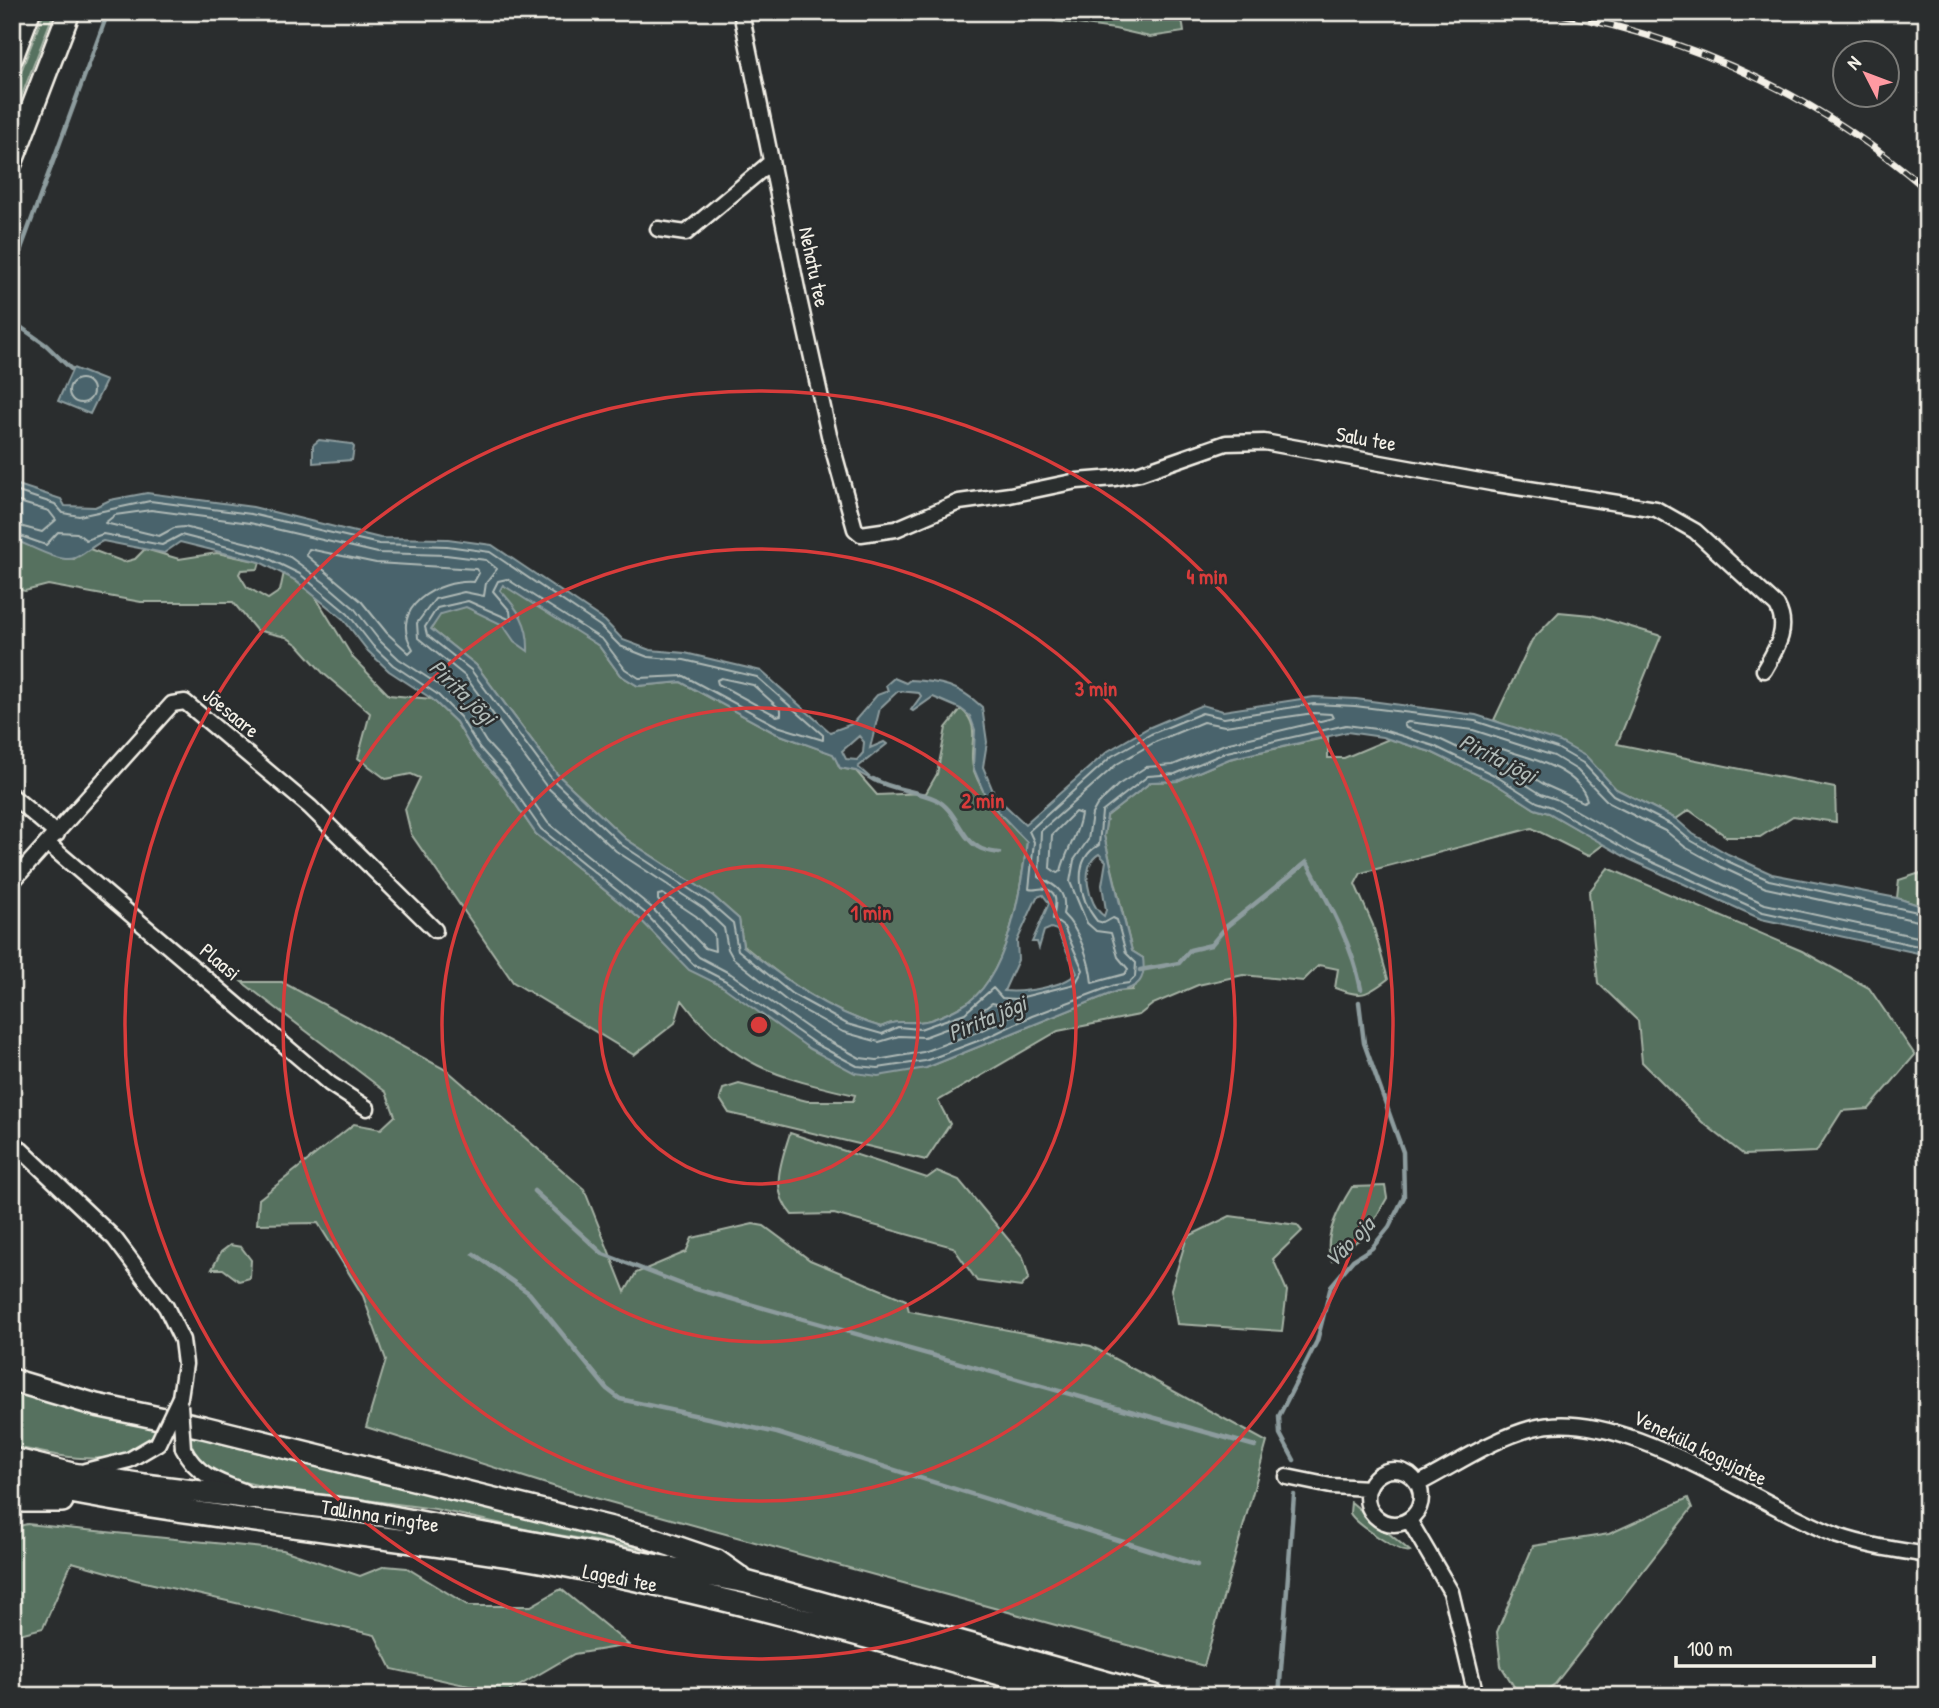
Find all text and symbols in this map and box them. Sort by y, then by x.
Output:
north arrow [1830,38,1900,108]
text: N [1840,50,1866,75]
street label: Nehatu tee [792,224,837,310]
street label: Salu tee [1334,419,1398,458]
text: 4 min [1186,562,1228,591]
water label: Pirita jõgi [422,652,505,733]
text: 3 min [1075,674,1117,703]
street label: Jõesaare [197,681,266,745]
water label: Pirita jõgi [1454,725,1544,792]
text: 2 min [961,786,1005,815]
text: 1 min [851,898,891,927]
street label: Plaasi [194,936,247,987]
water label: Pirita jõgi [943,986,1033,1049]
centre of rings [747,1013,771,1037]
water label: Väo oja [1317,1208,1382,1274]
street label: Veneküla kogujatee [1628,1403,1772,1493]
street label: Tallinna ringtee [319,1492,441,1539]
street label: Lagedi tee [580,1556,660,1599]
scale bar [1676,1624,1874,1668]
text: 100 m [1687,1634,1733,1663]

